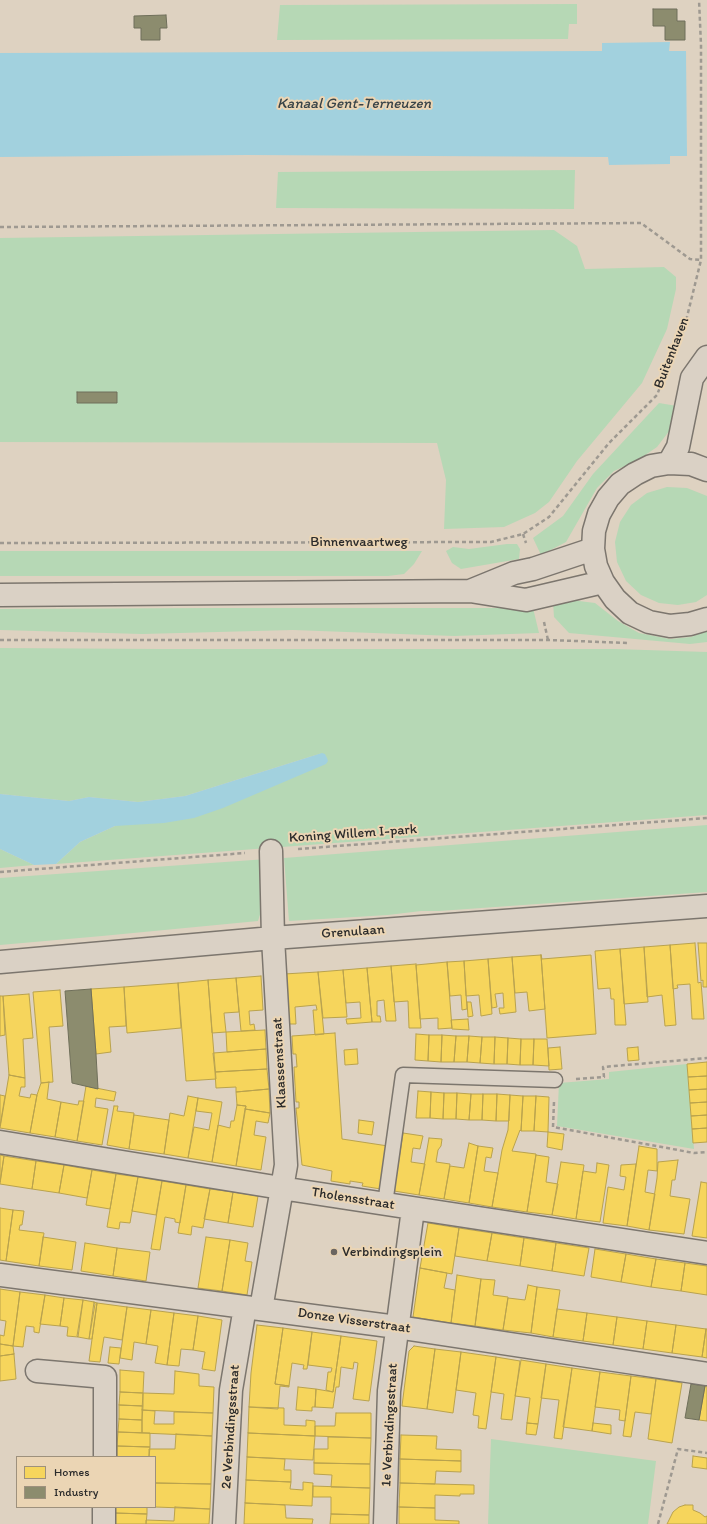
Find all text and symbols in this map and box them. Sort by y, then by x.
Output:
water label: Kanaal Gent-Terneuzen [277,95,431,113]
street label: Buitenhaven [651,315,693,391]
street label: Binnenvaartweg [310,534,408,550]
street label: Koning Willem I-park [288,821,418,847]
street label: Grenulaan [321,921,385,943]
street label: Klaassenstraat [269,1017,291,1109]
street label: Tholensstraat [310,1184,396,1214]
place label: Verbindingsplein [342,1244,442,1260]
marker: Verbindingsplein [329,1247,339,1257]
street label: Donze Visserstraat [296,1305,412,1337]
street label: 1e Verbindingsstraat [378,1363,402,1487]
street label: 2e Verbindingsstraat [218,1364,244,1490]
legend [16,1456,156,1508]
text: Homes [54,1465,90,1479]
text: Industry [54,1485,98,1499]

